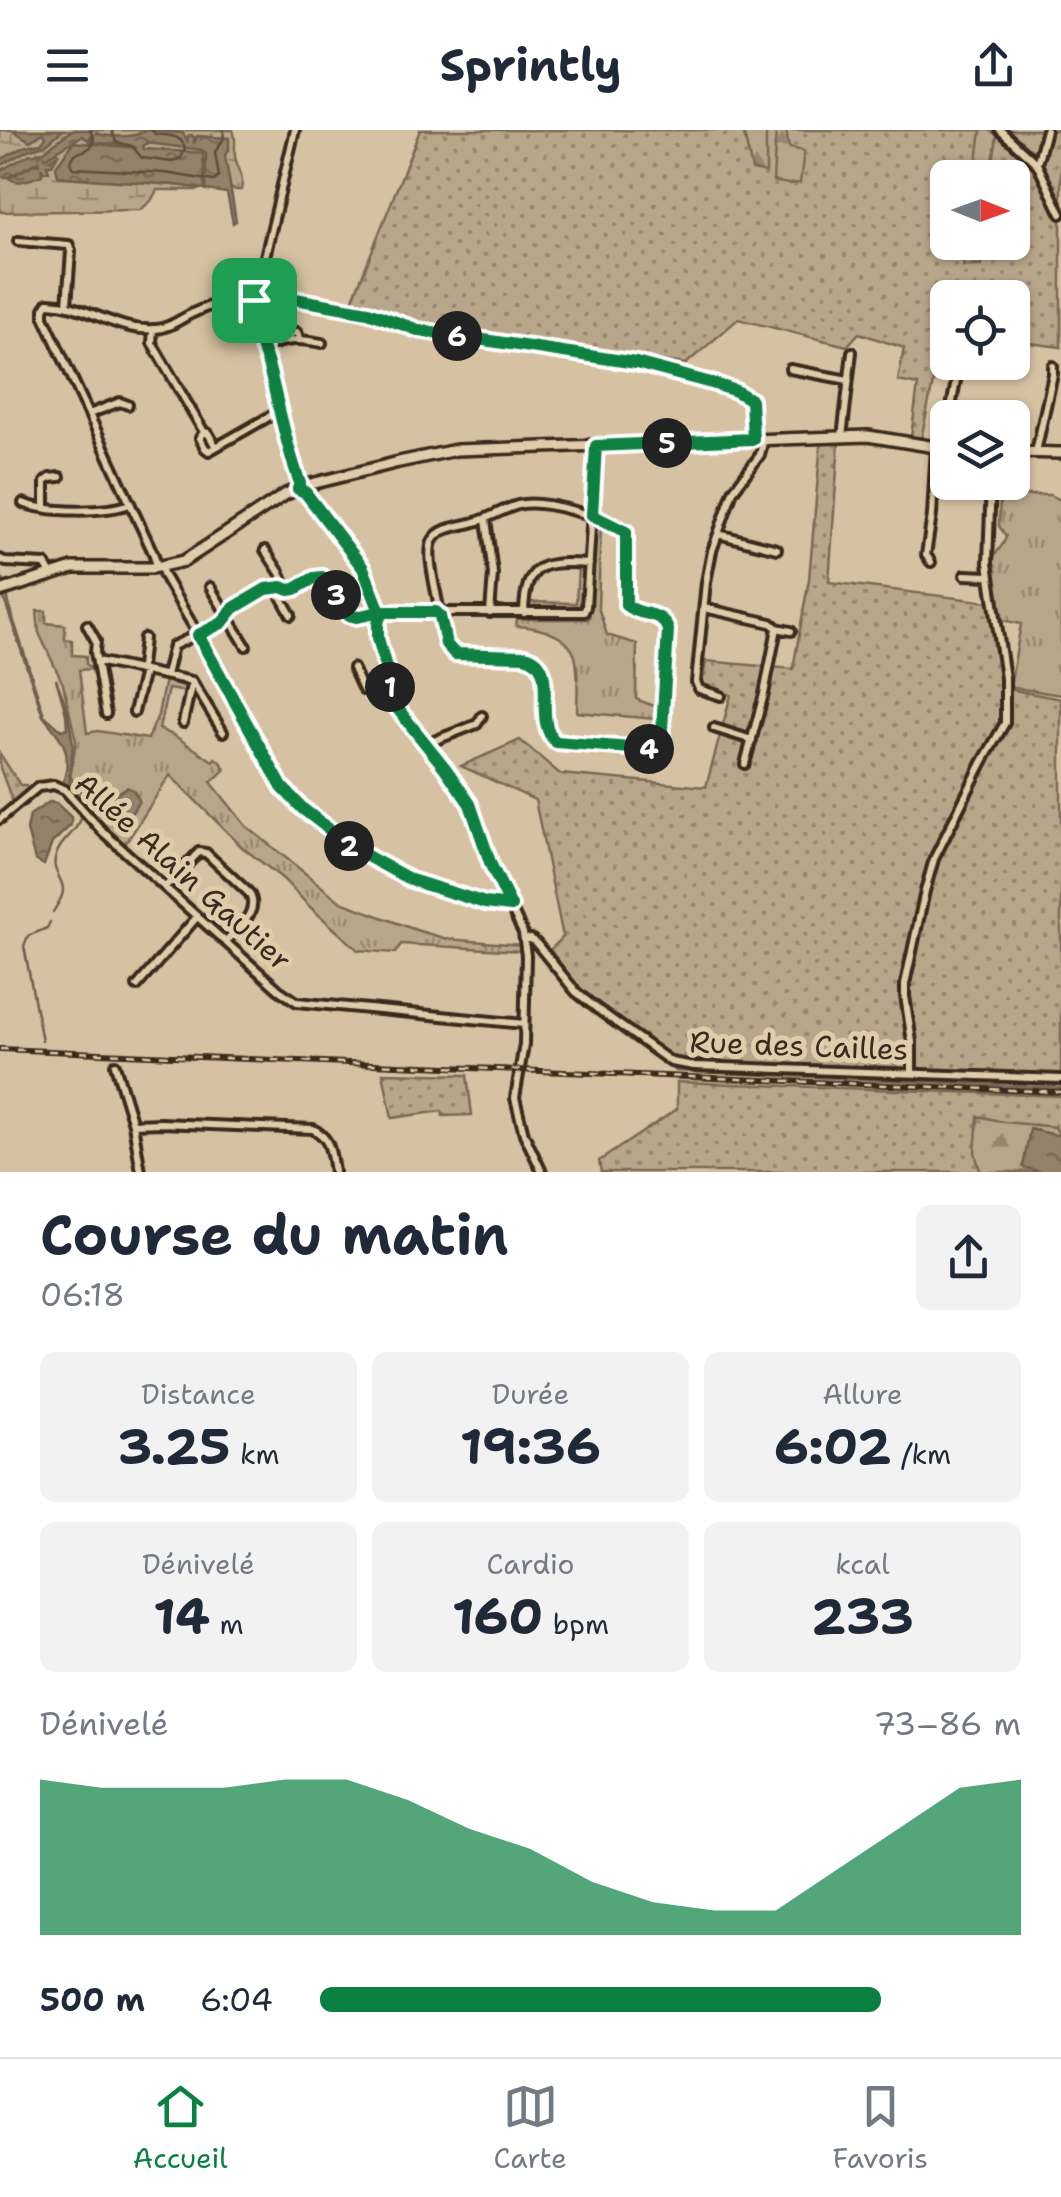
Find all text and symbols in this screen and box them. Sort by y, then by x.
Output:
text: Sprintly [440,35,621,95]
icon: menu [40,38,95,93]
icon: share [966,38,1021,93]
north arrow [930,160,1030,260]
map controls [930,160,1030,500]
pin [212,258,297,343]
icon: arrive [227,273,282,328]
button: locate [930,280,1030,380]
pin: 6 [432,311,482,361]
text: 6 [447,317,467,355]
button: layers [930,400,1030,500]
pin: 5 [642,418,692,468]
text: 5 [658,424,676,462]
pin: 3 [311,570,361,620]
text: 3 [326,576,346,614]
pin: 1 [365,662,415,712]
text: 1 [384,668,396,706]
pin: 4 [624,724,674,774]
text: 4 [639,730,659,768]
street label: Allée Alain Gautier [66,763,300,980]
pin: 2 [324,821,374,871]
text: 2 [339,827,359,865]
street label: Rue des Cailles [689,1021,909,1070]
text: Course du matin [40,1198,509,1272]
button: share [916,1205,1021,1310]
text: 06:18 [40,1273,125,1316]
text: Distance [141,1375,256,1413]
text: Durée [492,1375,569,1413]
text: Allure [823,1375,903,1413]
text: 3.25 [117,1413,231,1480]
text: 19:36 [460,1413,601,1480]
text: 6:02 [774,1413,891,1480]
text: km [231,1435,280,1473]
text: /km [891,1435,951,1473]
text: Dénivelé [142,1545,255,1583]
text: Cardio [487,1545,574,1583]
text: kcal [835,1545,890,1583]
text: 14 [153,1583,210,1650]
text: 160 [452,1583,543,1650]
text: 233 [811,1583,914,1650]
text: m [210,1605,244,1643]
text: bpm [543,1605,609,1643]
text: Dénivelé [40,1702,169,1745]
text: 73–86 m [874,1702,1021,1745]
text: 500 m [40,1978,145,2021]
text: 6:04 [200,1978,273,2021]
tab: Accueil [133,2079,228,2177]
tab: Carte [493,2079,567,2177]
tab: Favoris [833,2079,928,2177]

